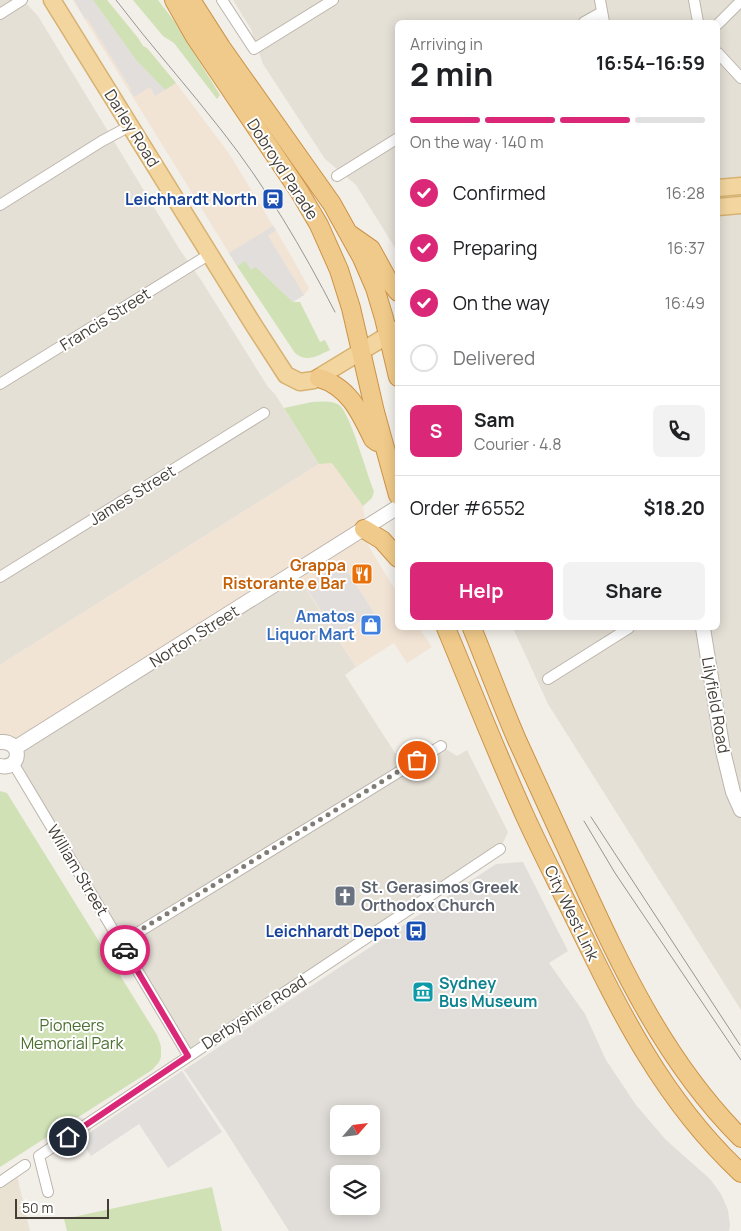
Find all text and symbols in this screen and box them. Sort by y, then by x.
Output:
text: Arriving in [410,33,483,55]
text: 16:54–16:59 [596,50,705,76]
text: 2 min [410,52,493,96]
street label: Darley Road [99,85,165,171]
street label: Dobroyd Parade [242,114,324,224]
text: On the way · 140 m [410,131,544,153]
icon: check [410,179,438,207]
text: Confirmed [453,180,546,206]
text: 16:28 [666,182,705,204]
station icon: Leichhardt North [261,187,285,211]
place label: Leichhardt North [125,188,257,210]
icon: check [410,234,438,262]
text: Preparing [453,235,538,261]
text: 16:37 [667,237,705,259]
street label: Francis Street [56,282,154,356]
icon: check [410,289,438,317]
text: On the way [453,290,550,316]
text: 16:49 [665,292,705,314]
text: Delivered [453,345,535,371]
button: phone [653,405,705,457]
text: Sam [474,407,515,433]
text: S [430,418,442,444]
text: Courier · 4.8 [474,433,562,455]
street label: James Street [85,460,179,530]
text: Order #6552 [410,495,525,521]
text: $18.20 [644,495,705,521]
place label: Grappa Ristorante e Bar [223,554,346,594]
restaurant icon: Grappa Ristorante e Bar [350,562,374,586]
button: Help [410,562,553,620]
button: Share [563,562,705,620]
street label: Norton Street [145,600,243,672]
place label: Amatos Liquor Mart [266,605,355,645]
shop icon: Amatos Liquor Mart [359,613,383,637]
street label: Lilyfield Road [697,655,735,755]
pin [396,739,438,781]
icon: bag [403,746,431,774]
street label: William Street [42,821,114,919]
street label: City West Link [539,862,605,965]
place label: St. Gerasimos Greek Orthodox Church [361,876,518,916]
church icon: St. Gerasimos Greek Orthodox Church [333,884,357,908]
bus stop icon: Leichhardt Depot [404,919,428,943]
place label: Leichhardt Depot [265,920,400,942]
courier [100,925,150,975]
icon: car [111,936,139,964]
street label: Derbyshire Road [197,970,311,1054]
place label: Sydney Bus Museum [439,972,537,1012]
museum icon: Sydney Bus Museum [411,980,435,1004]
park label: Pioneers Memorial Park [21,1014,124,1054]
north arrow [330,1105,380,1155]
map controls [330,1105,380,1215]
pin [47,1116,89,1158]
icon: home [54,1123,82,1151]
button: layers [330,1165,380,1215]
scale bar [15,1196,109,1219]
text: 50 m [22,1198,53,1217]

